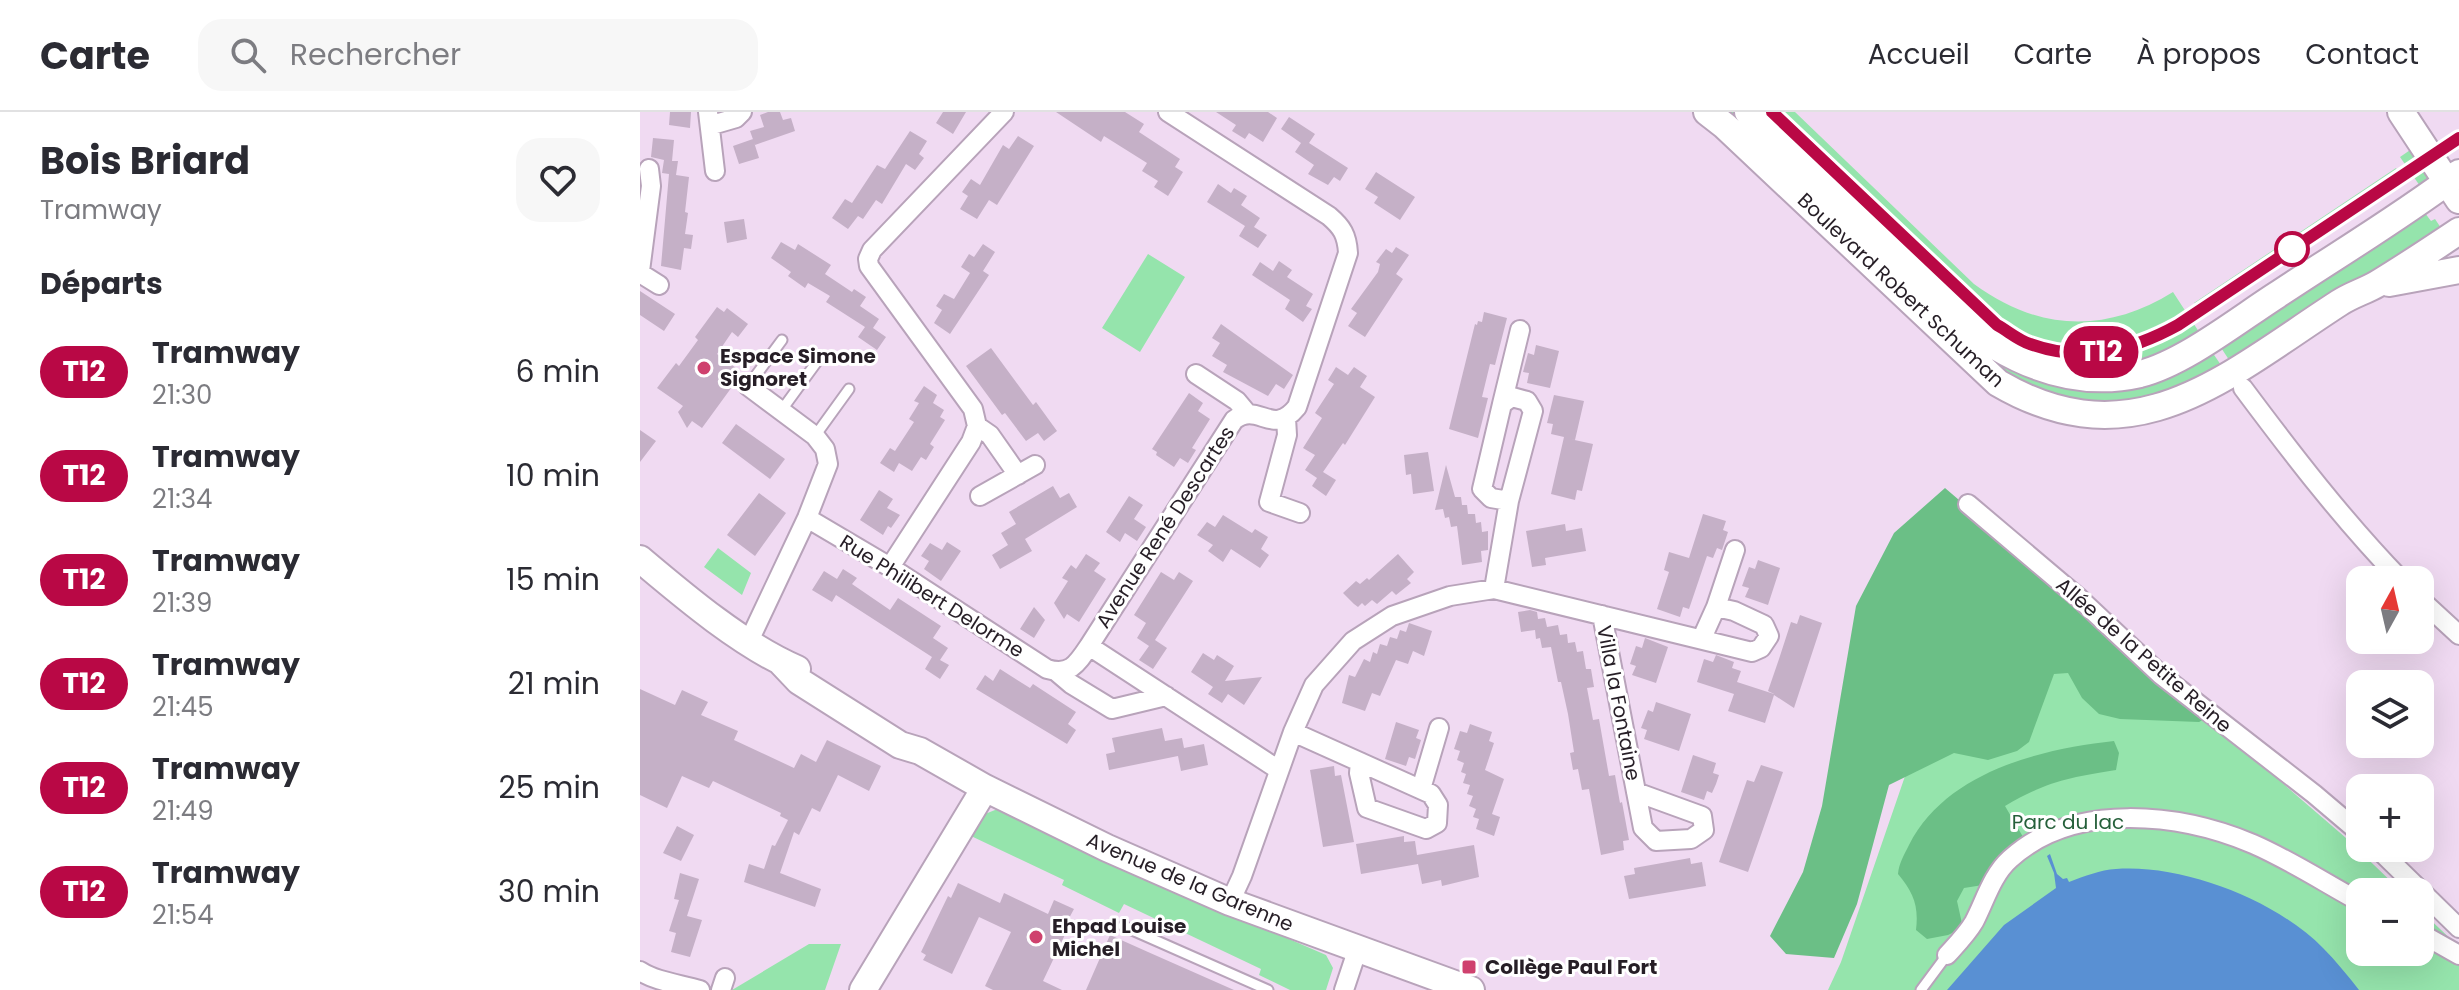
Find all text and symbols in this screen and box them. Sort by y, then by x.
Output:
search box [198,19,758,91]
text: Carte [40,29,150,82]
icon: search [226,33,270,77]
text: Rechercher [290,33,461,76]
text: Accueil [1868,35,1970,74]
text: Carte [2014,35,2092,74]
text: À propos [2136,35,2261,74]
text: Contact [2305,35,2419,74]
text: Bois Briard [40,134,250,187]
button: heart [516,138,600,222]
street label: Boulevard Robert Schuman [1791,186,2011,394]
text: Tramway [40,192,162,228]
unlabelled marker [2275,232,2309,266]
text: Départs [40,262,163,305]
line badge: T12 [2055,326,2147,378]
text: Tramway [152,331,300,374]
text: T12 [2079,332,2123,371]
place label: Espace Simone Signoret [720,342,876,393]
text: 6 min [515,350,600,393]
text: T12 [62,352,106,391]
marker: Espace Simone Signoret [695,359,713,377]
text: 21:30 [152,377,212,413]
street label: Avenue René Descartes [1089,421,1241,633]
text: Tramway [152,435,300,478]
text: 10 min [506,454,600,497]
text: T12 [62,456,106,495]
text: 21:34 [152,481,212,517]
street label: Rue Philibert Delorme [834,528,1030,664]
text: Tramway [152,539,300,582]
text: 15 min [506,558,600,601]
text: T12 [62,560,106,599]
north arrow [2346,566,2434,654]
map controls [2346,566,2434,966]
street label: Allée de la Petite Reine [2050,571,2238,739]
text: 21:39 [152,585,213,621]
street label: Villa la Fontaine [1590,623,1648,783]
text: Tramway [152,643,300,686]
text: 21 min [508,662,600,705]
text: T12 [62,664,106,703]
button: layers [2346,670,2434,758]
text: 21:45 [152,689,214,725]
text: Tramway [152,747,300,790]
text: 25 min [498,766,600,809]
text: T12 [62,768,106,807]
button: + [2346,774,2434,862]
text: 21:49 [152,793,214,829]
park label: Parc du lac [2012,808,2124,836]
street label: Avenue de la Garenne [1082,826,1298,938]
text: Tramway [152,851,300,894]
text: 30 min [498,870,600,913]
text: T12 [62,872,106,911]
button: − [2346,878,2434,966]
text: 21:54 [152,897,214,933]
place label: Ehpad Louise Michel [1052,912,1186,963]
marker: Ehpad Louise Michel [1027,928,1045,946]
place label: Collège Paul Fort [1485,953,1657,981]
marker: Collège Paul Fort [1460,958,1478,976]

